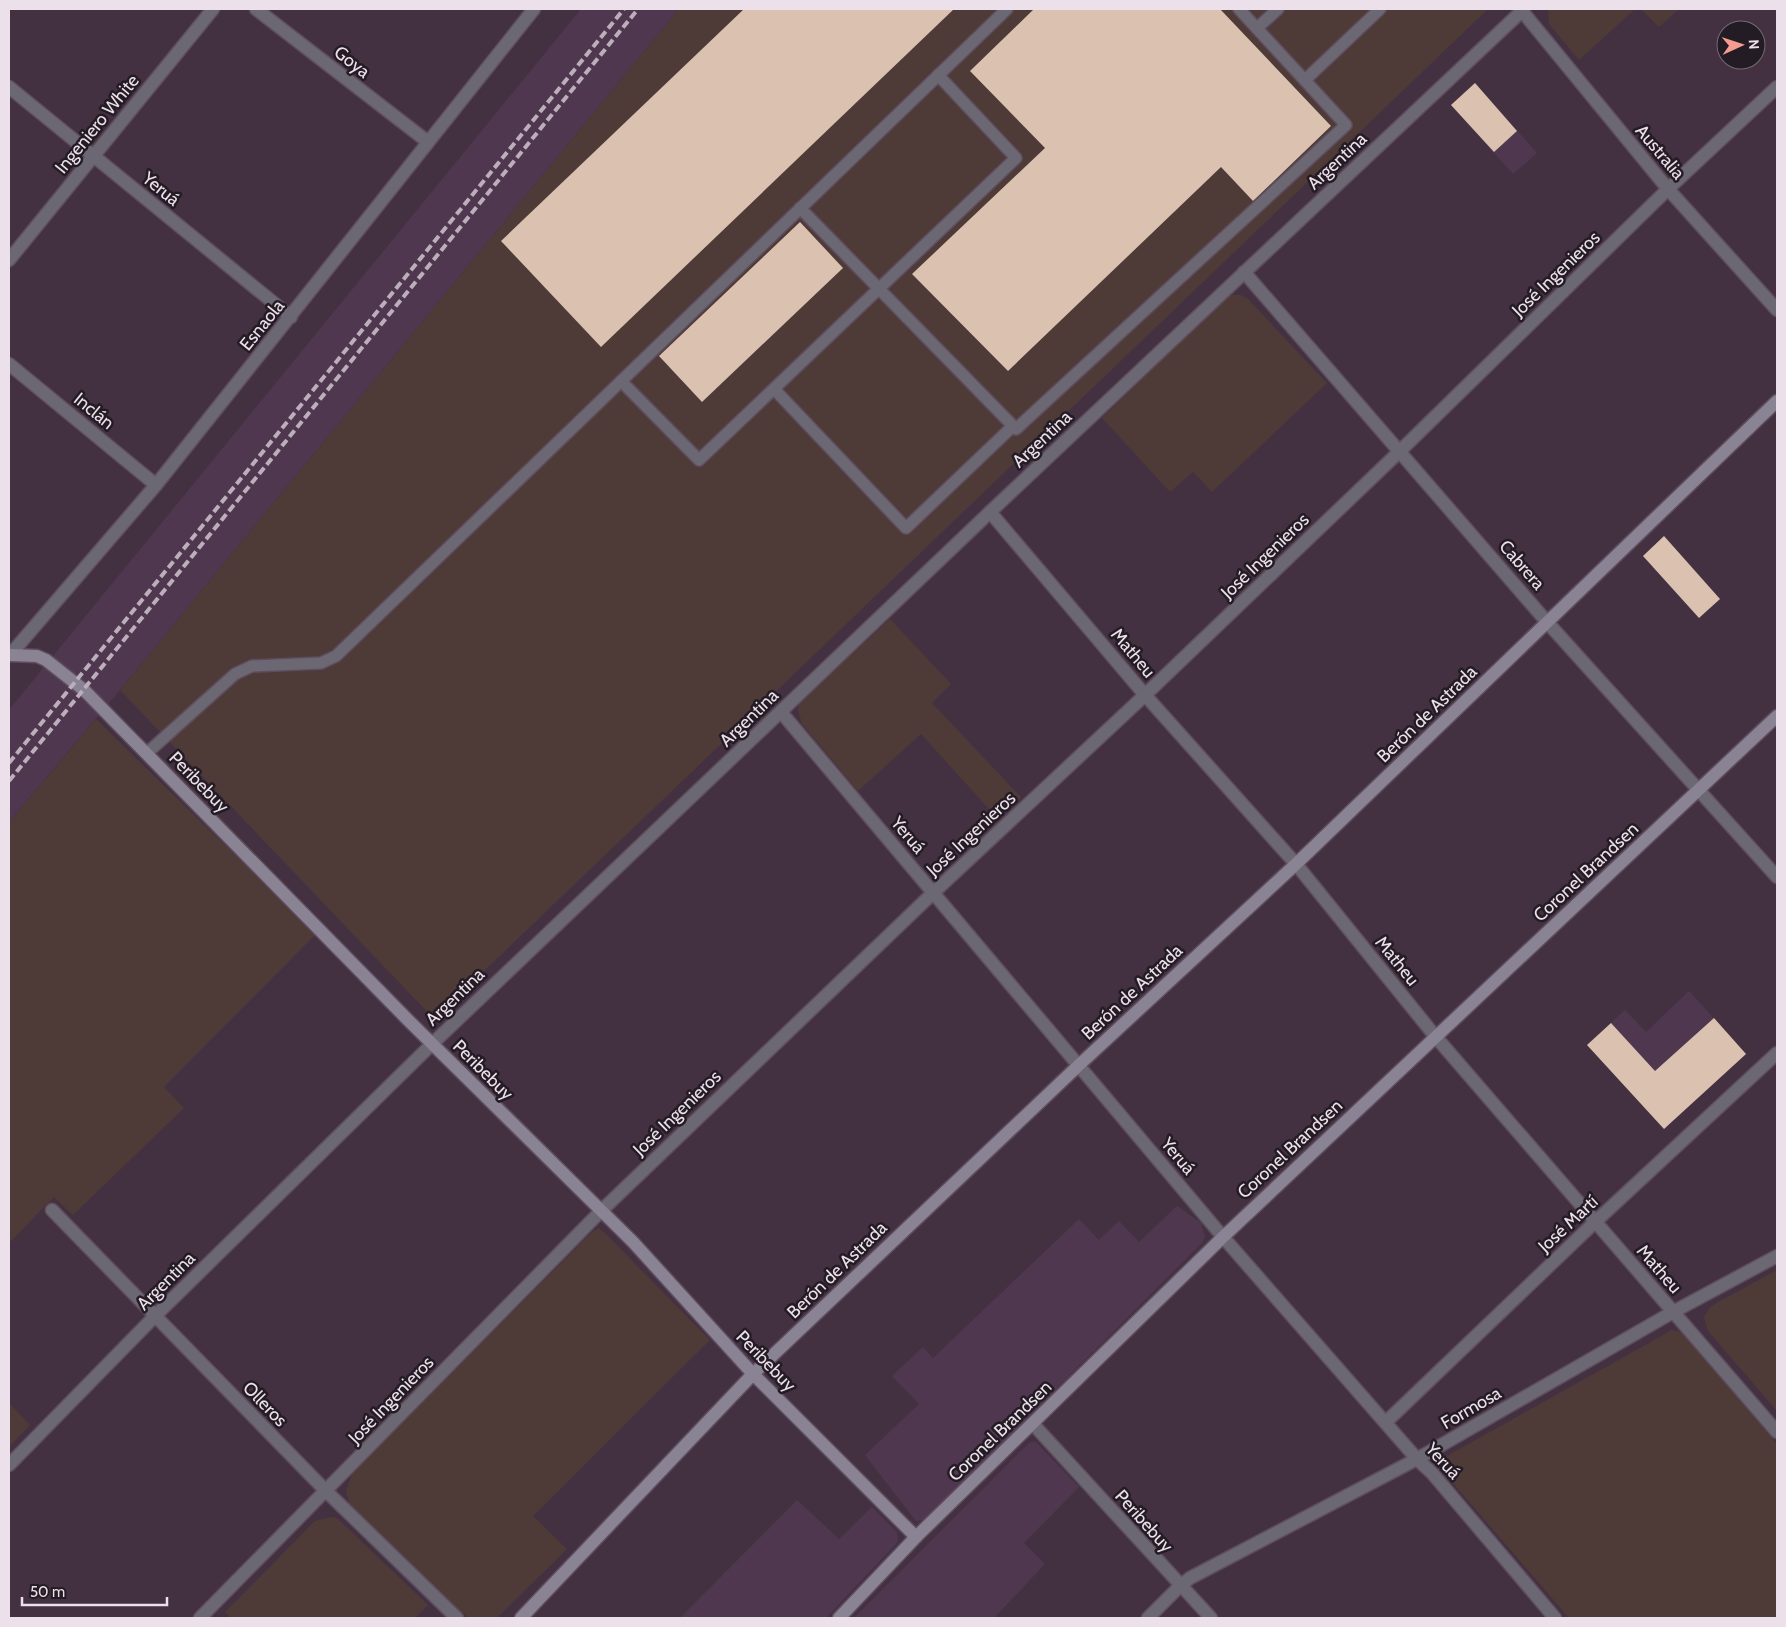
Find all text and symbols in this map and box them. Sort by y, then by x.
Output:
north arrow [1716,20,1766,70]
text: N [1745,39,1763,50]
street label: Goya [330,41,375,83]
street label: Ingeniero White [50,70,144,178]
street label: Australia [1631,120,1689,184]
street label: Argentina [1303,128,1372,194]
street label: Yeruá [137,167,184,211]
street label: José Ingenieros [1507,227,1604,322]
street label: Esnaola [235,295,289,355]
street label: Inclán [69,388,119,434]
street label: Argentina [1008,406,1077,472]
street label: José Ingenieros [1216,509,1313,604]
street label: Cabrera [1494,536,1550,595]
street label: Matheu [1106,624,1160,682]
street label: Berón de Astrada [1373,661,1482,767]
street label: Argentina [715,684,783,751]
street label: Peribebuy [165,747,233,817]
street label: José Ingenieros [921,787,1020,881]
street label: Yeruá [886,811,930,858]
street label: Coronel Brandsen [1529,818,1643,926]
street label: Matheu [1370,932,1424,990]
street label: Berón de Astrada [1077,939,1187,1044]
street label: Argentina [421,963,489,1030]
street label: Peribebuy [448,1035,518,1105]
street label: José Ingenieros [628,1066,725,1161]
street label: Coronel Brandsen [1233,1095,1347,1203]
street label: Yeruá [1156,1132,1200,1179]
street label: José Martí [1533,1191,1603,1258]
street label: Berón de Astrada [783,1217,892,1323]
street label: Matheu [1632,1240,1686,1298]
street label: Argentina [132,1247,200,1315]
street label: Peribebuy [732,1326,800,1396]
street label: José Ingenieros [343,1352,438,1449]
street label: Coronel Brandsen [944,1376,1056,1486]
street label: Olleros [238,1377,292,1431]
street label: Formosa [1437,1382,1505,1434]
street label: Yeruá [1420,1438,1465,1484]
street label: Peribebuy [1110,1485,1178,1557]
scale bar [22,1574,168,1606]
text: 50 m [30,1583,65,1601]

